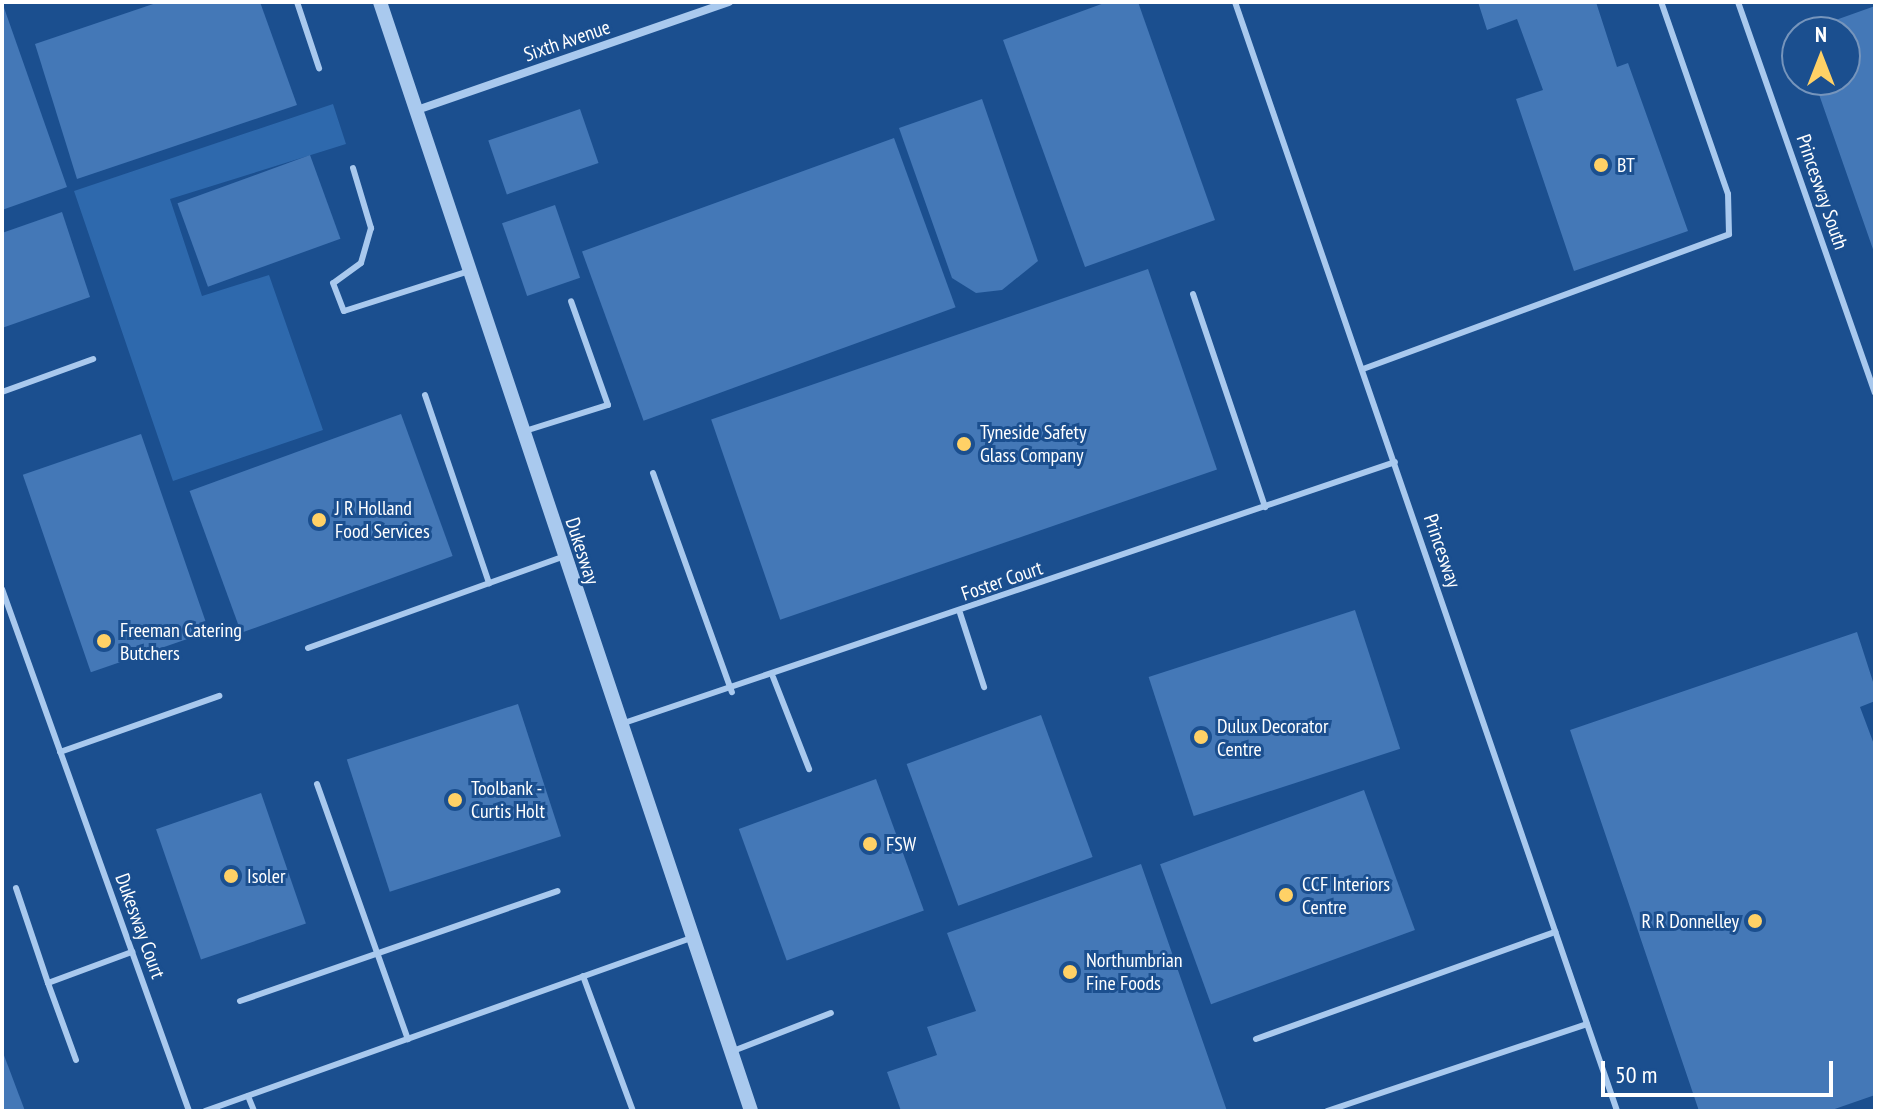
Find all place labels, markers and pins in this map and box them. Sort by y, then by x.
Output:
place label: BT [1617,153,1635,177]
marker: BT [1592,156,1610,174]
place label: Tyneside Safety Glass Company [980,420,1086,467]
marker: Tyneside Safety Glass Company [955,435,973,453]
place label: J R Holland Food Services [335,496,430,543]
marker: J R Holland Food Services [310,511,328,529]
place label: Freeman Catering Butchers [120,618,242,665]
marker: Freeman Catering Butchers [95,632,113,650]
place label: Dulux Decorator Centre [1217,714,1329,761]
marker: Dulux Decorator Centre [1192,728,1210,746]
place label: Toolbank - Curtis Holt [471,776,545,823]
marker: Toolbank - Curtis Holt [446,791,464,809]
place label: FSW [886,832,916,856]
marker: FSW [861,835,879,853]
place label: Isoler [247,864,285,888]
marker: Isoler [222,867,240,885]
place label: CCF Interiors Centre [1302,872,1390,919]
marker: CCF Interiors Centre [1277,886,1295,904]
place label: R R Donnelley [1642,909,1739,933]
marker: R R Donnelley [1746,912,1764,930]
place label: Northumbrian Fine Foods [1086,948,1183,995]
marker: Northumbrian Fine Foods [1061,963,1079,981]

